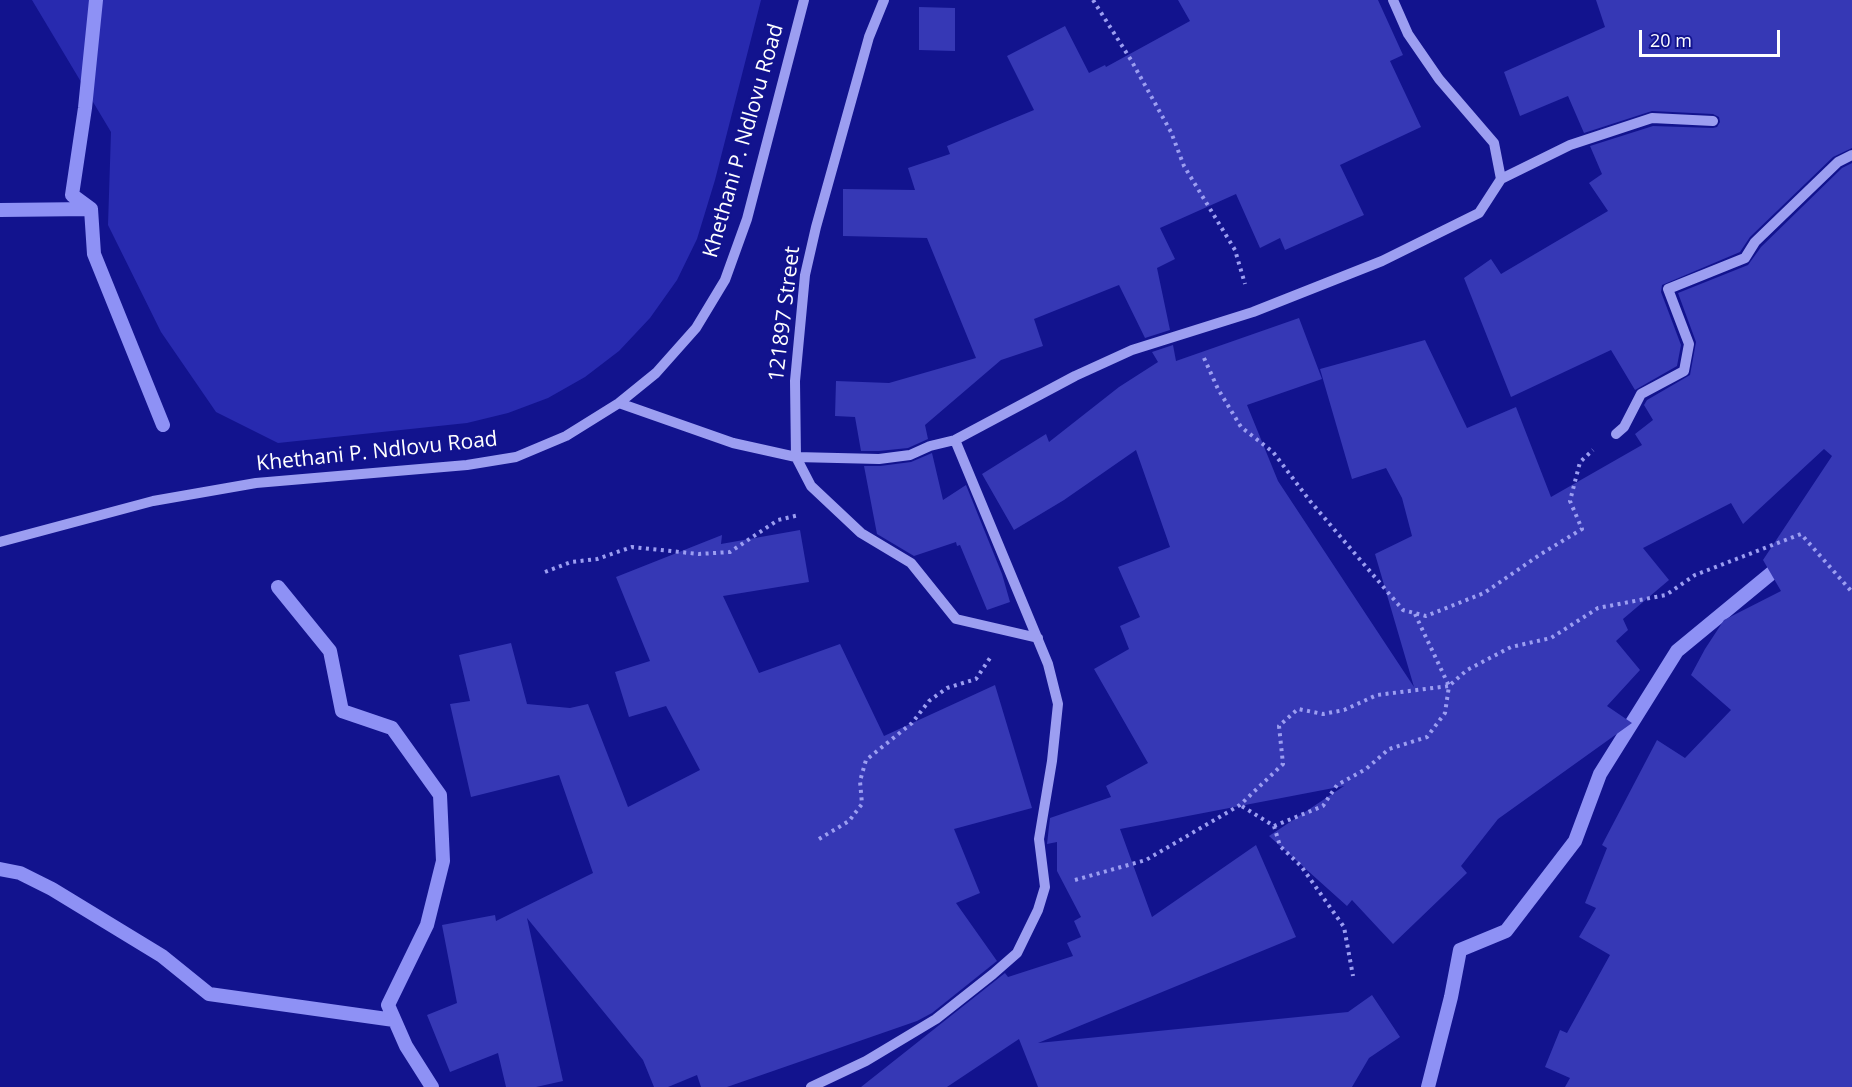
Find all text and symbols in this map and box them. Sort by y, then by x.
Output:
scale bar [1642,18,1783,56]
street label: Khethani P. Ndlovu Road [698,21,790,261]
text: 20 m [1650,28,1692,52]
street label: 121897 Street [764,245,806,383]
street label: Khethani P. Ndlovu Road [255,427,499,477]

